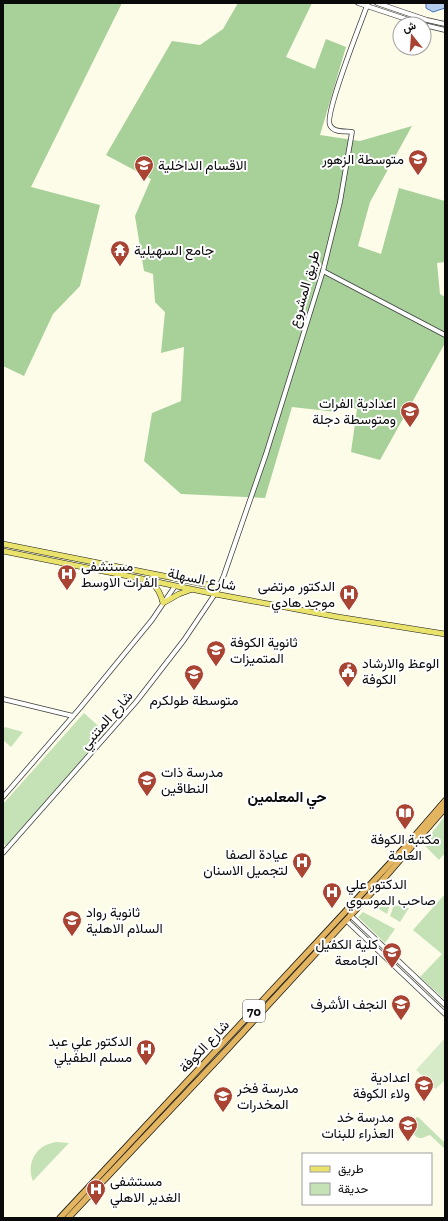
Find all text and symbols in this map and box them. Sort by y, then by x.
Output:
north arrow [392,16,432,56]
text: ش [401,19,417,35]
school or university icon: متوسطة الزهور [407,148,429,176]
place label: متوسطة الزهور [321,151,404,168]
school or university icon: الاقسام الداخلية [133,154,155,182]
place label: الاقسام الداخلية [158,157,247,174]
temple icon: جامع السهيلية [109,239,131,267]
place label: جامع السهيلية [134,242,214,261]
street label: طريق المشروع [285,248,326,331]
place label: اعدادية الفرات ومتوسطة دجلة [312,395,396,428]
school or university icon: اعدادية الفرات ومتوسطة دجلة [399,400,421,428]
place label: مستشفى الفرات الاوسط [81,558,158,591]
hospital icon: مستشفى الفرات الاوسط [56,563,78,591]
street label: شارع السهلة [166,565,237,596]
place label: الدكتور مرتضى موجد هادي [258,578,335,614]
hospital icon: الدكتور مرتضى موجد هادي [338,583,360,611]
place label: ثانوية الكوفة المتميزات [230,634,298,667]
school or university icon: ثانوية الكوفة المتميزات [205,639,227,667]
place label: الوعظ والارشاد الكوفة [362,655,439,688]
public building icon: الوعظ والارشاد الكوفة [337,660,359,688]
school or university icon: متوسطة طولكرم [183,663,205,691]
street label: شارع المتنبي [76,688,139,755]
place label: متوسطة طولكرم [150,692,238,709]
place label: مدرسة ذات النطاقين [161,764,223,797]
school or university icon: مدرسة ذات النطاقين [136,769,158,797]
district label: حي المعلمين [248,788,326,810]
library icon: مكتبة الكوفة العامة [394,802,416,830]
place label: مكتبة الكوفة العامة [370,831,440,864]
place label: عيادة الصفا لتجميل الاسنان [203,846,288,879]
hospital icon: عيادة الصفا لتجميل الاسنان [291,851,313,879]
place label: الدكتور علي صاحب الموسوي [346,876,436,912]
hospital icon: الدكتور علي صاحب الموسوي [321,881,343,909]
place label: ثانوية رواد السلام الاهلية [86,904,163,937]
school or university icon: ثانوية رواد السلام الاهلية [61,909,83,937]
place label: كلية الكفيل الجامعة [315,936,378,969]
school or university icon: كلية الكفيل الجامعة [381,941,403,969]
school or university icon: النجف الأشرف [390,993,412,1021]
place label: النجف الأشرف [310,996,387,1013]
road number: 70 [243,1000,265,1022]
street label: شارع الكوفة [176,1017,234,1078]
place label: الدكتور علي عبد مسلم الطفيلي [48,1033,132,1069]
hospital icon: الدكتور علي عبد مسلم الطفيلي [135,1038,157,1066]
place label: اعدادية ولاء الكوفة [353,1069,410,1102]
school or university icon: اعدادية ولاء الكوفة [413,1074,435,1102]
place label: مدرسة فخر المخدرات [236,1080,298,1113]
school or university icon: مدرسة فخر المخدرات [212,1085,234,1113]
place label: مدرسة خد العذراء للبنات [321,1109,394,1142]
school or university icon: مدرسة خد العذراء للبنات [397,1114,419,1142]
legend [302,1153,432,1205]
text: طريق [338,1162,364,1177]
place label: مستشفى الغدير الاهلي [110,1173,181,1209]
hospital icon: مستشفى الغدير الاهلي [85,1178,107,1206]
text: حديقة [338,1182,368,1196]

